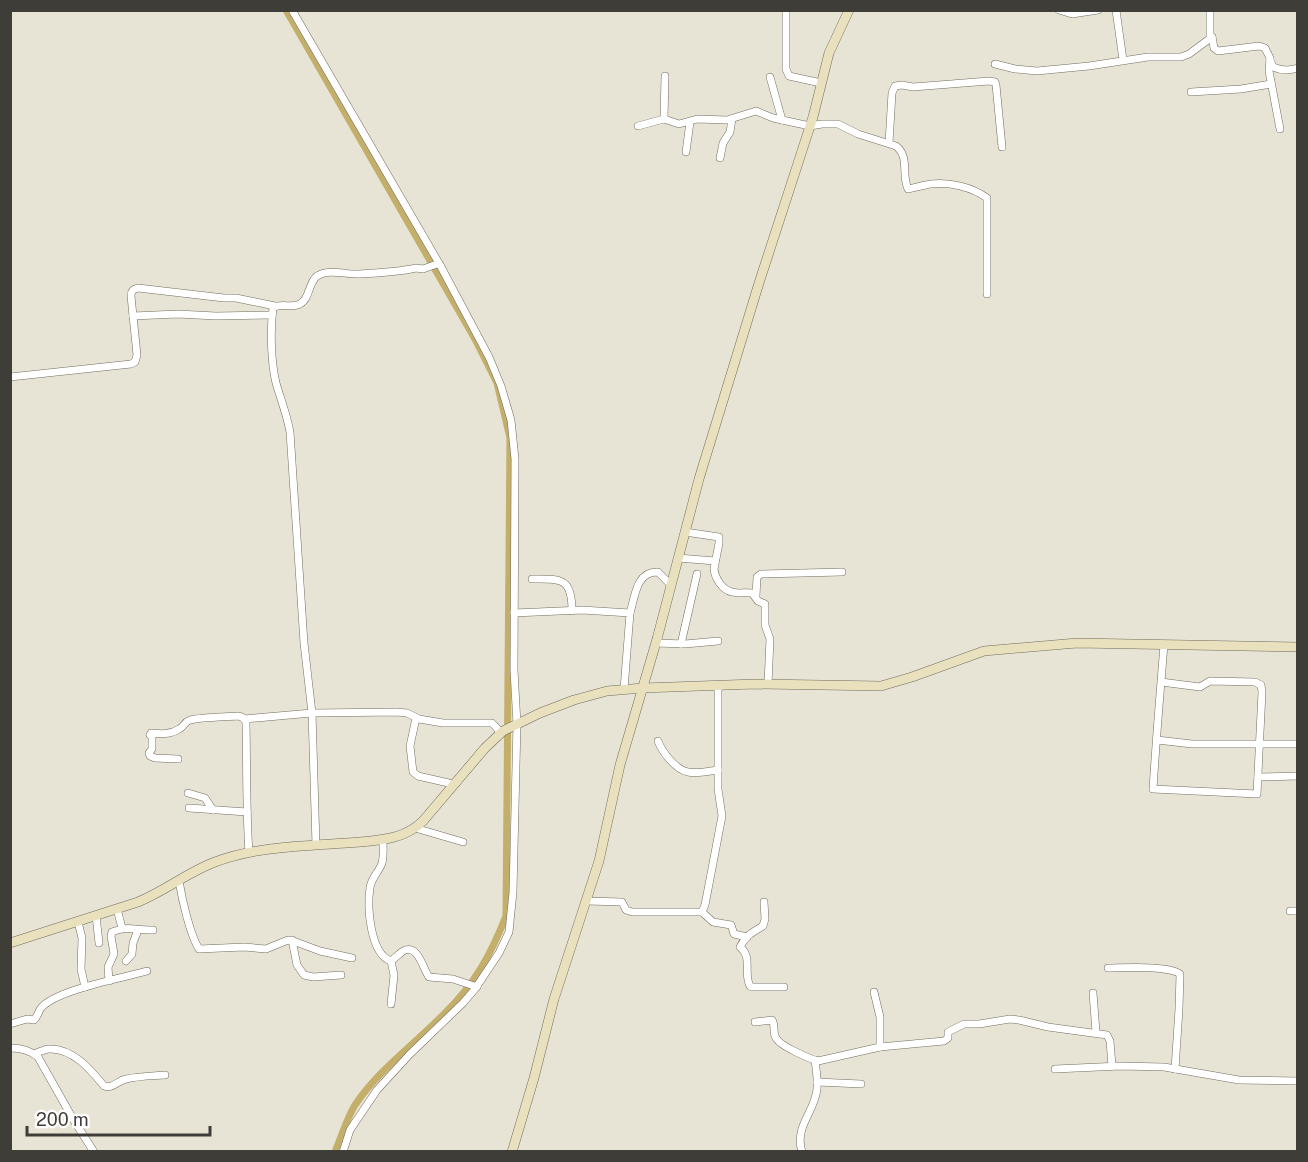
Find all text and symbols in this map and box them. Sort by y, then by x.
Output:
scale bar [27,1099,210,1137]
text: 200 m [36,1109,89,1130]

